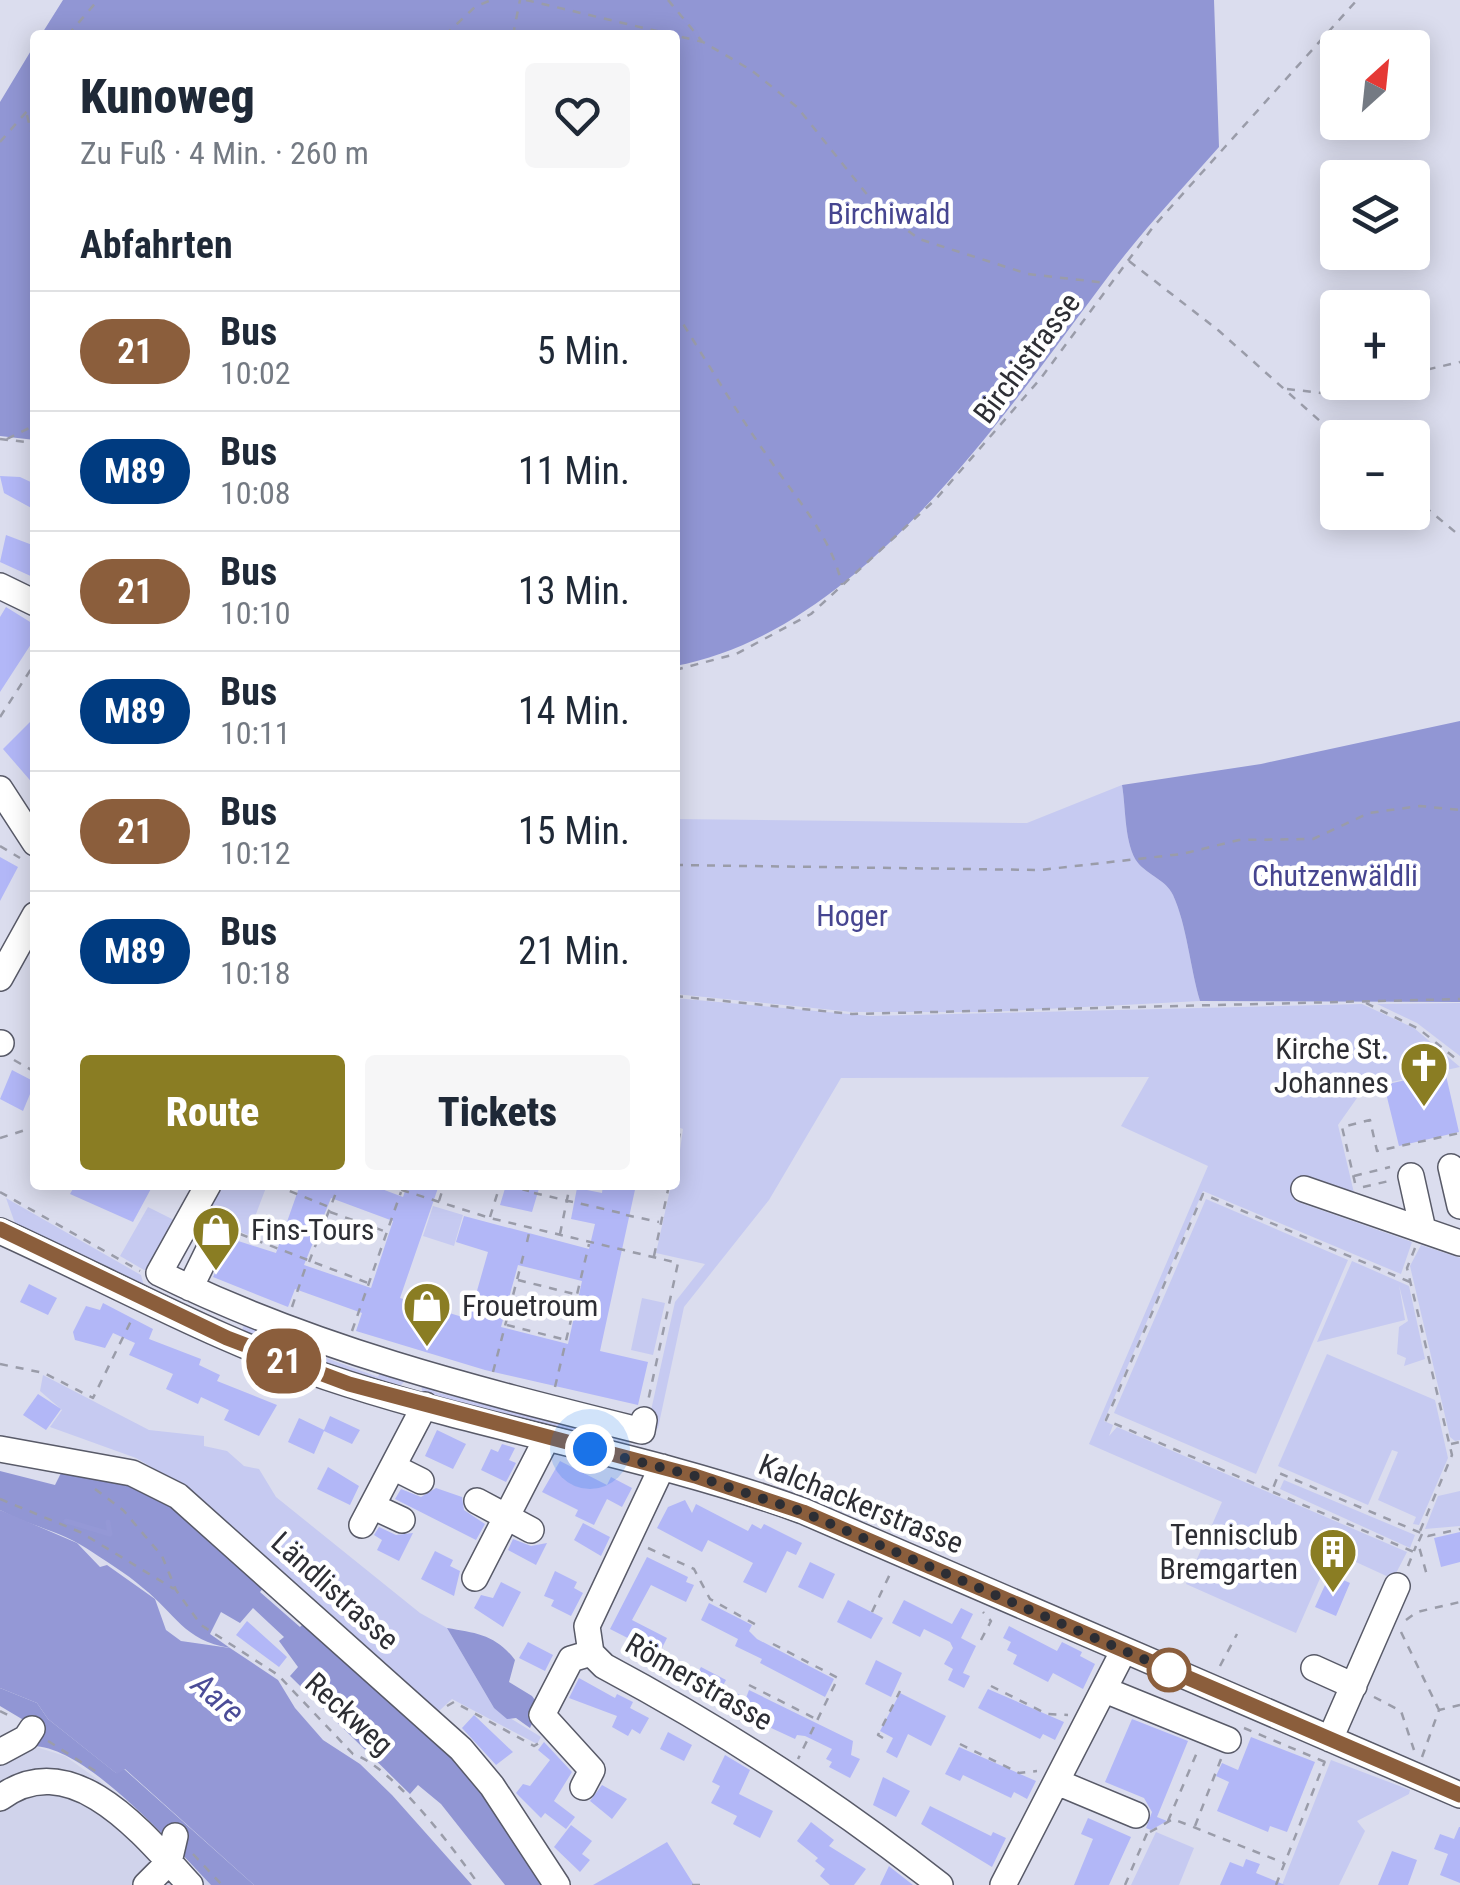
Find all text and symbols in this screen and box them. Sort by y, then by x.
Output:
north arrow [1320,30,1430,140]
map controls [1320,30,1430,530]
button: heart [525,63,630,168]
text: Kunoweg [80,68,255,125]
text: Zu Fuß · 4 Min. · 260 m [80,134,369,172]
button: layers [1320,160,1430,270]
park label: Birchiwald [828,196,951,231]
text: Abfahrten [80,223,233,267]
street label: Birchistrasse [966,286,1087,430]
button: + [1320,290,1430,400]
text: Bus [220,310,277,354]
text: 5 Min. [537,329,630,373]
text: 21 [117,331,153,372]
text: 10:02 [220,354,291,392]
button: − [1320,420,1430,530]
text: Bus [220,430,277,474]
text: 11 Min. [518,449,630,493]
text: M89 [104,451,166,492]
text: 10:08 [220,474,291,512]
text: Bus [220,550,277,594]
text: 13 Min. [518,569,630,613]
text: 21 [117,571,153,612]
text: 10:10 [220,594,291,632]
text: Bus [220,670,277,714]
text: 14 Min. [518,689,630,733]
text: M89 [104,691,166,732]
text: 10:11 [220,714,291,752]
text: Bus [220,790,277,834]
text: 15 Min. [518,809,630,853]
text: 21 [117,811,153,852]
text: 10:12 [220,834,291,872]
park label: Chutzenwäldli [1252,858,1418,893]
park label: Hoger [816,898,888,933]
text: Bus [220,910,277,954]
text: 21 Min. [518,929,630,973]
text: M89 [104,931,166,972]
text: 10:18 [220,954,291,992]
place label: Kirche St. Johannes [1274,1031,1389,1100]
church icon: Kirche St. Johannes [1398,1040,1450,1108]
button: Route [80,1055,345,1170]
button: Tickets [365,1055,630,1170]
shop icon: Fins-Tours [190,1204,242,1272]
place label: Fins-Tours [251,1212,375,1247]
shop icon: Frouetroum [401,1280,453,1348]
place label: Frouetroum [462,1288,598,1323]
line badge: 21 [239,1328,329,1394]
text: 21 [266,1341,302,1382]
your location [565,1424,615,1474]
street label: Kalchackerstrasse [754,1447,969,1561]
place label: Tennisclub Bremgarten [1160,1517,1298,1586]
street label: Ländlistrasse [265,1525,406,1657]
building icon: Tennisclub Bremgarten [1307,1526,1359,1594]
street label: Römerstrasse [620,1625,779,1738]
unlabelled marker [1148,1649,1190,1691]
water label: Aare [183,1664,252,1731]
street label: Reckweg [298,1665,400,1762]

